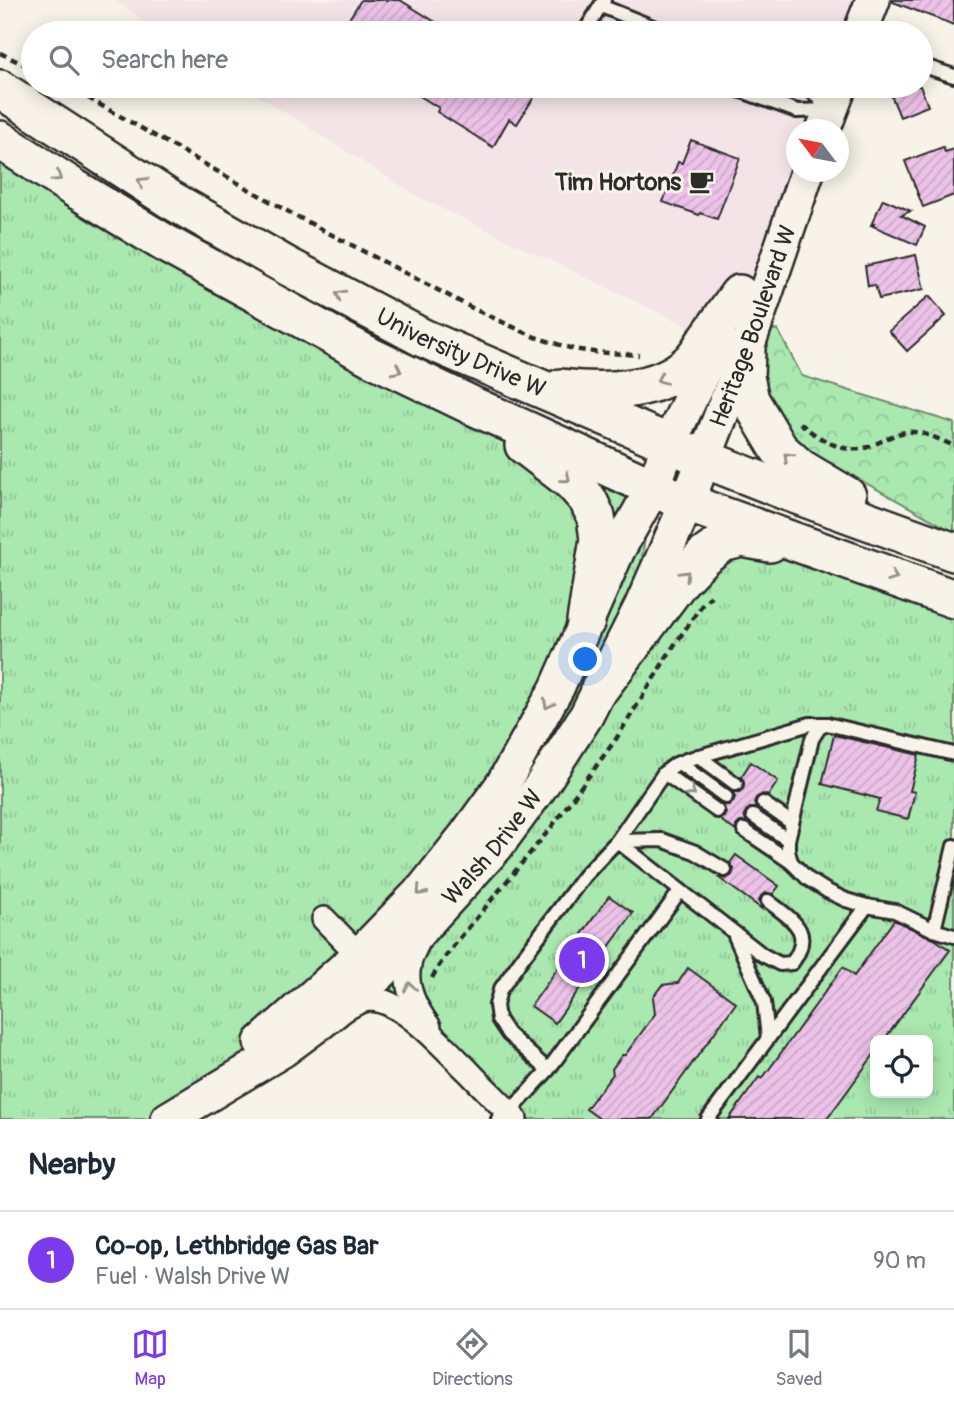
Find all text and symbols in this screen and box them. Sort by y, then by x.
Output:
search box [21,21,933,98]
icon: search [45,41,83,79]
text: Search here [101,44,228,76]
north arrow [786,119,849,182]
place label: Tim Hortons [554,168,681,197]
cafe icon: Tim Hortons [687,168,715,196]
one-way arrow [49,169,62,181]
one-way arrow [137,177,150,190]
street label: Heritage Boulevard W [703,221,802,431]
one-way arrow [335,289,347,303]
street label: University Drive W [371,301,550,403]
one-way arrow [390,362,402,376]
one-way arrow [656,370,668,384]
one-way arrow [783,453,796,465]
one-way arrow [558,469,570,482]
one-way arrow [887,569,899,583]
one-way arrow [677,571,690,584]
your location [568,642,602,676]
one-way arrow [543,696,557,709]
street label: Walsh Drive W [436,783,548,911]
one-way arrow [683,784,696,796]
one-way arrow [416,883,429,896]
pin: 1 [559,934,605,986]
one-way arrow [403,981,418,993]
map controls [870,1035,933,1098]
button: locate [870,1035,933,1098]
text: Nearby [28,1146,115,1183]
text: Co-op, Lethbridge Gas Bar [95,1230,378,1262]
text: 1 [47,1246,56,1275]
text: 90 m [873,1246,926,1275]
text: Fuel · Walsh Drive W [95,1262,290,1291]
tab: Map [131,1325,169,1391]
tab: Directions [432,1325,513,1391]
tab: Saved [775,1325,823,1391]

